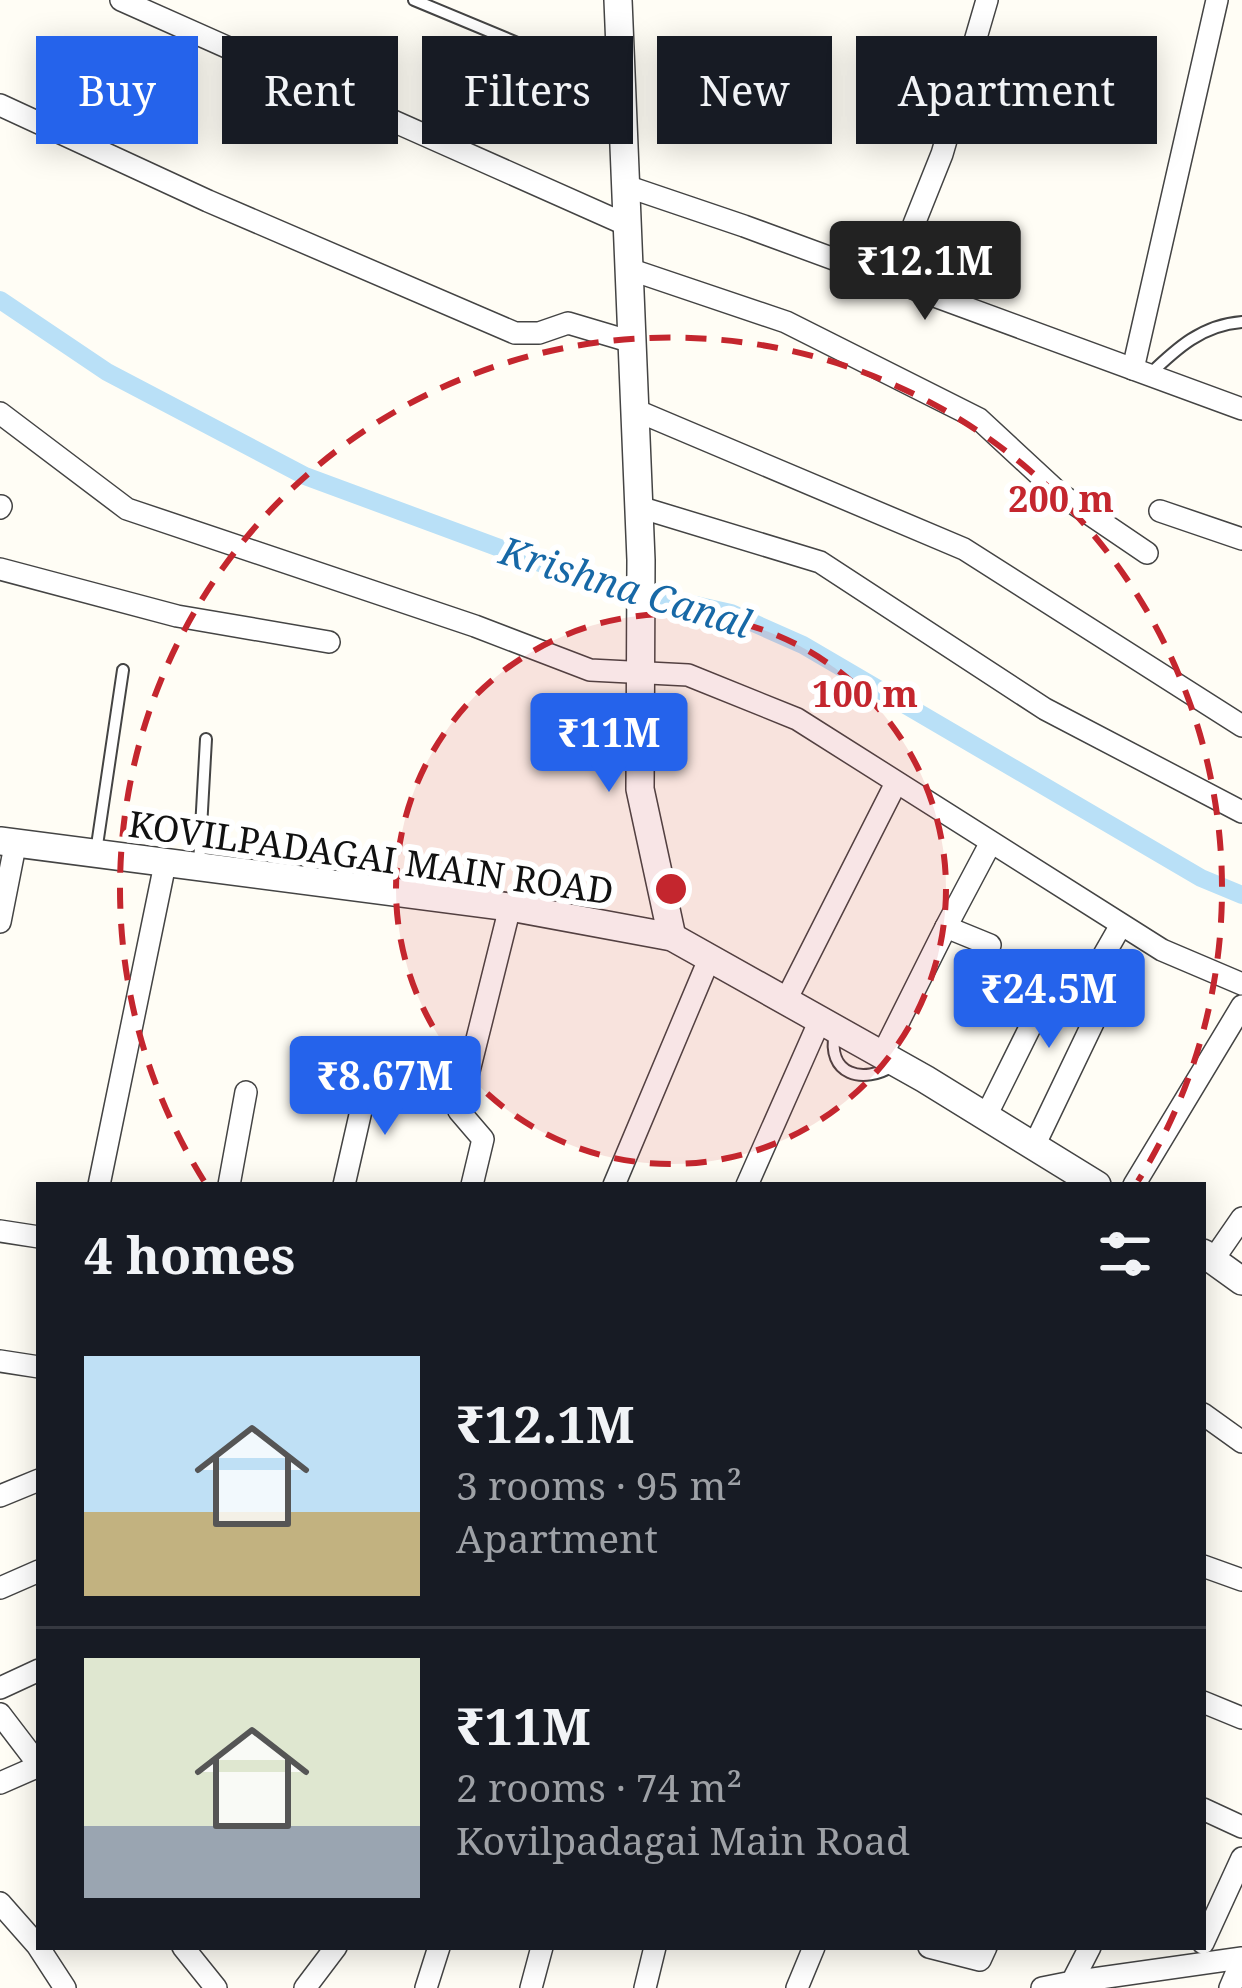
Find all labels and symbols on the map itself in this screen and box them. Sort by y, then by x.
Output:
pin: ₹12.1M [827,221,1023,323]
text: 200 m [1008,474,1114,523]
water label: Krishna Canal [493,522,758,649]
text: 100 m [812,669,918,718]
pin: ₹11M [538,693,680,795]
street label: KOVILPADAGAI MAIN ROAD [125,799,617,915]
centre of rings [650,868,692,910]
pin: ₹24.5M [951,949,1147,1051]
pin: ₹8.67M [287,1036,483,1138]

